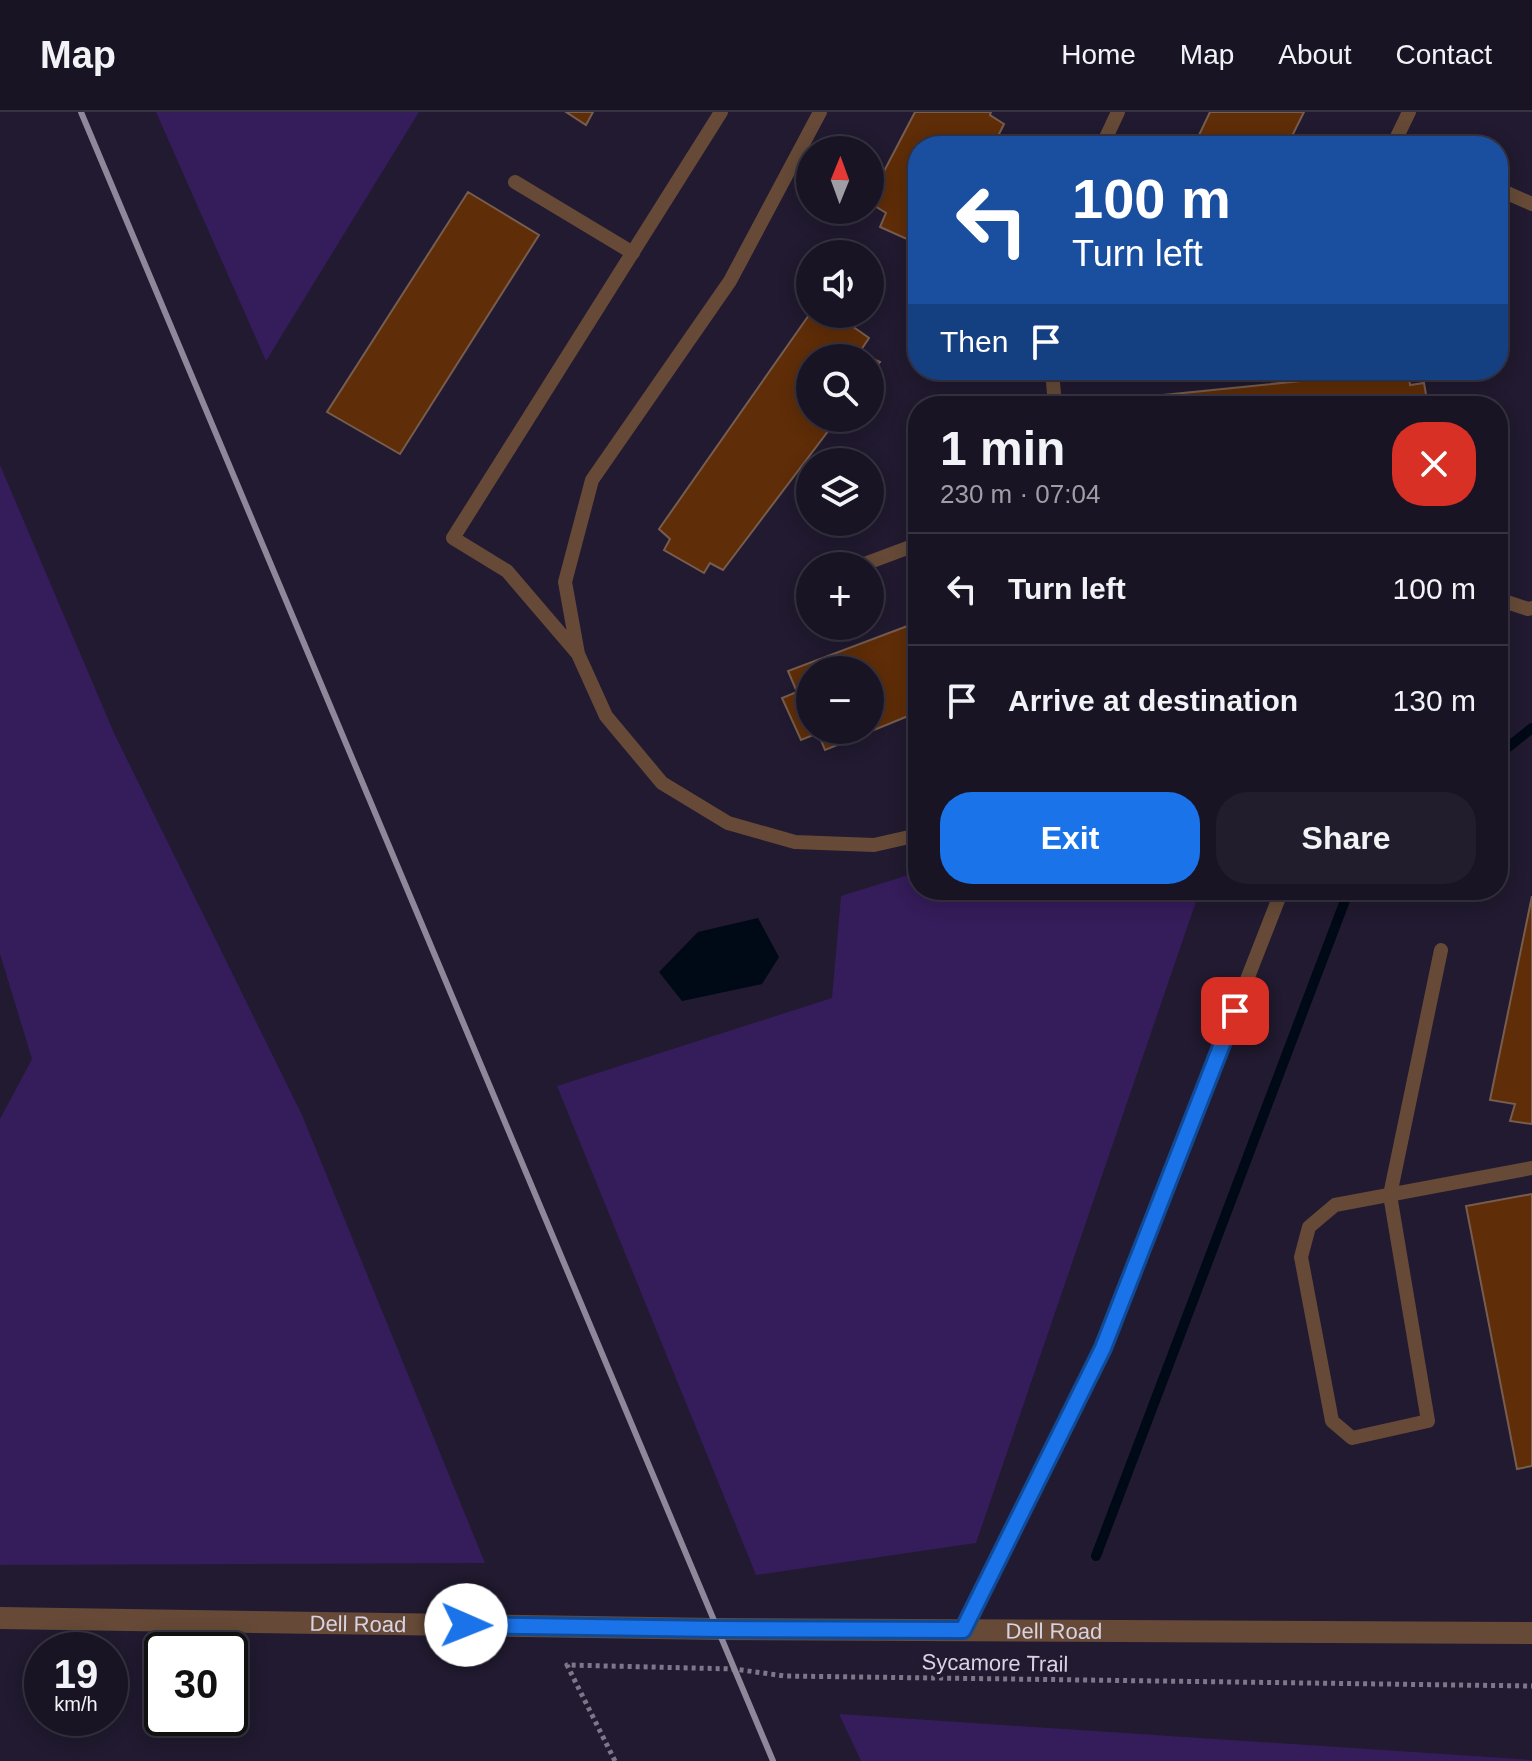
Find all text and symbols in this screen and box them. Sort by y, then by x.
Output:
text: Map [40,34,116,76]
text: Home [1061,39,1136,70]
text: Map [1180,39,1234,70]
text: About [1278,39,1352,70]
text: Contact [1396,39,1492,70]
north arrow [796,136,884,224]
map controls [796,136,884,744]
text: 100 m [1072,167,1231,230]
icon: left [940,168,1044,272]
text: Turn left [1072,233,1203,274]
button: sound [796,240,884,328]
icon: arrive [1024,320,1068,364]
text: Then [940,325,1008,358]
button: search [796,344,884,432]
text: 1 min [940,422,1065,475]
button: close [1392,422,1476,506]
button: layers [796,448,884,536]
text: 230 m · 07:04 [940,479,1100,509]
button: + [796,552,884,640]
icon: left [940,567,984,611]
text: Turn left [1008,572,1126,605]
text: 100 m [1393,572,1476,605]
button: − [796,656,884,744]
icon: arrive [940,679,984,723]
text: Arrive at destination [1008,684,1298,717]
text: 130 m [1393,684,1476,717]
button: Exit [940,792,1200,884]
button: Share [1216,792,1476,884]
pin [1201,977,1269,1045]
icon: arrive [1213,989,1257,1033]
position arrow [424,1583,508,1667]
street label: Dell Road [309,1610,406,1637]
street label: Dell Road [1006,1618,1102,1643]
speed limit sign: 30 [144,1632,248,1736]
street label: Sycamore Trail [921,1649,1069,1677]
text: 19 [54,1652,98,1696]
text: km/h [54,1693,98,1715]

